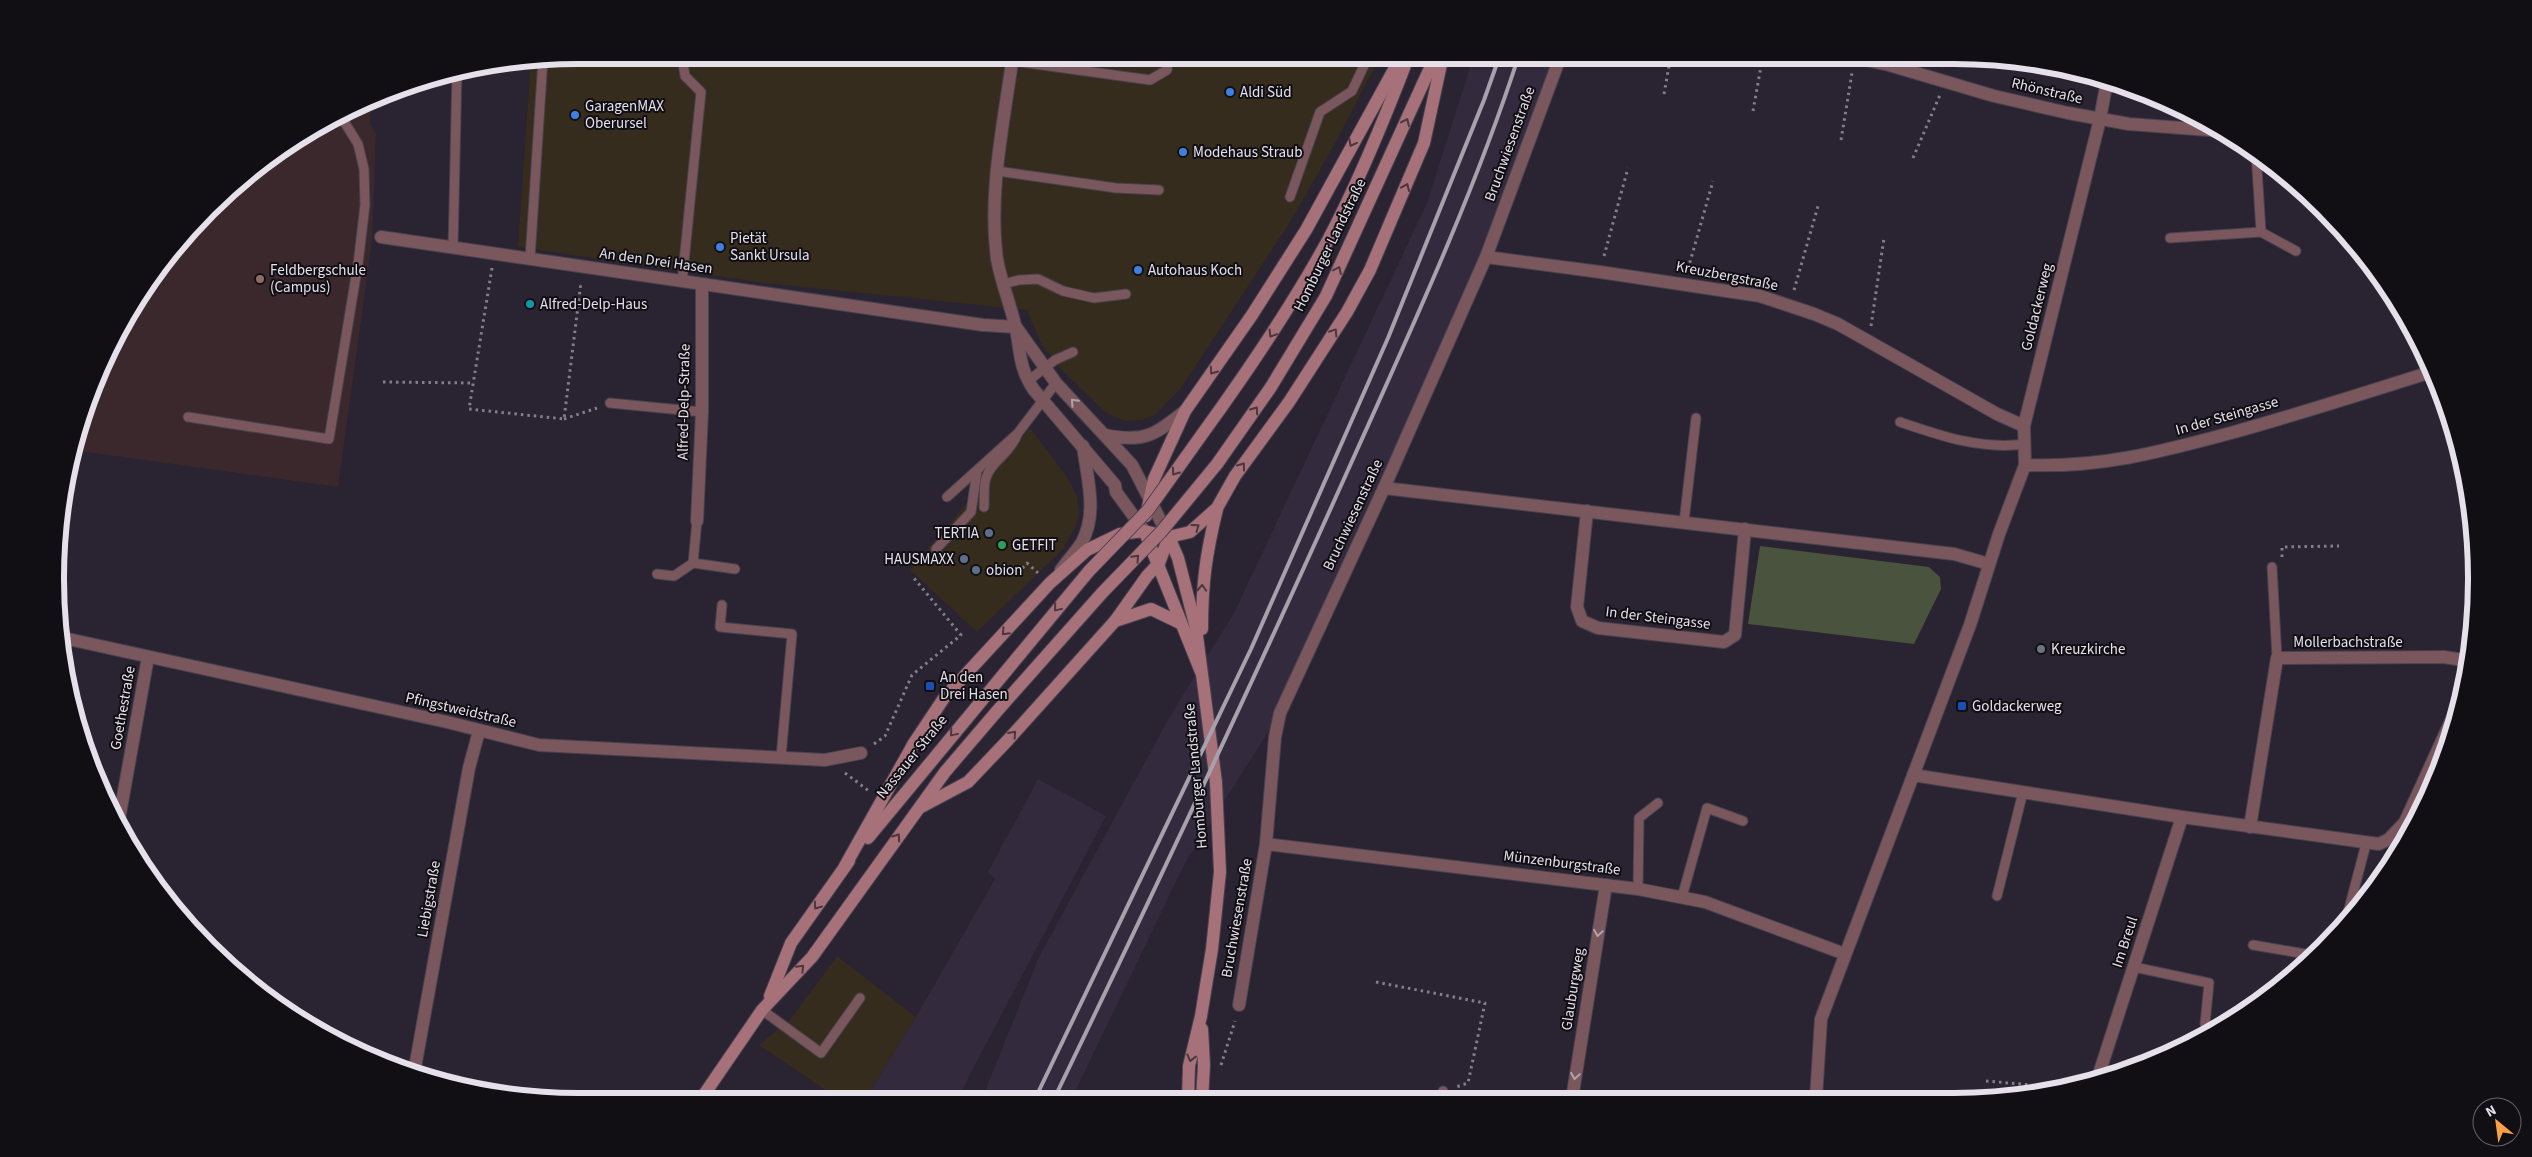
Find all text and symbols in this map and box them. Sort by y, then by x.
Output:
street label: Rhönstraße [2009,73,2085,109]
place label: Aldi Süd [1240,82,1291,103]
street label: Bruchwiesenstraße [1480,84,1540,204]
marker: Aldi Süd [1224,86,1236,98]
place label: GaragenMAX Oberursel [585,96,664,134]
marker: GaragenMAX Oberursel [569,109,581,121]
one-way arrow [1399,118,1410,127]
one-way arrow [1348,138,1358,147]
place label: Modehaus Straub [1193,142,1303,163]
marker: Modehaus Straub [1177,146,1189,158]
street label: Homburger Landstraße [1289,175,1371,315]
one-way arrow [1399,183,1410,192]
place label: Pietät Sankt Ursula [730,228,810,266]
marker: Pietät Sankt Ursula [714,241,726,253]
street label: An den Drei Hasen [598,243,714,279]
street label: Kreuzbergstraße [1674,256,1780,296]
place label: Feldbergschule (Campus) [270,260,366,298]
place label: Autohaus Koch [1148,260,1242,281]
street label: Goldackerweg [2016,261,2058,353]
marker: Autohaus Koch [1132,264,1144,276]
one-way arrow [1332,266,1342,275]
marker: Feldbergschule (Campus) [254,273,266,285]
place label: Alfred-Delp-Haus [540,294,647,315]
marker: Alfred-Delp-Haus [524,298,536,310]
one-way arrow [1269,328,1279,337]
one-way arrow [1327,328,1337,337]
street label: Alfred-Delp-Straße [672,344,696,460]
one-way arrow [1210,365,1219,375]
street label: In der Steingasse [2173,391,2281,441]
one-way arrow [1071,399,1080,408]
one-way arrow [1249,406,1258,415]
street label: Bruchwiesenstraße [1318,456,1388,574]
one-way arrow [1236,462,1245,472]
one-way arrow [1172,466,1181,476]
place label: TERTIA [935,523,980,544]
one-way arrow [1190,525,1199,533]
marker: TERTIA [983,527,995,539]
place label: GETFIT [1012,535,1057,556]
marker: GETFIT [996,539,1008,551]
place label: HAUSMAXX [884,549,954,570]
marker: HAUSMAXX [958,553,970,565]
one-way arrow [1131,555,1140,564]
place label: obion [986,560,1022,581]
marker: obion [970,564,982,576]
one-way arrow [1197,584,1208,592]
street label: In der Steingasse [1604,601,1712,635]
one-way arrow [1055,602,1063,611]
one-way arrow [1002,626,1011,635]
street label: Mollerbachstraße [2293,632,2403,653]
place label: Kreuzkirche [2051,639,2125,660]
marker: Kreuzkirche [2035,643,2047,655]
street label: Goethestraße [105,664,141,752]
place label: An den Drei Hasen [940,667,1008,705]
marker: An den Drei Hasen [924,680,936,692]
street label: Pfingstweidstraße [404,687,518,733]
place label: Goldackerweg [1972,696,2062,717]
marker: Goldackerweg [1956,700,1968,712]
street label: Homburger Landstraße [1179,702,1213,850]
street label: Nassauer Straße [872,711,952,803]
one-way arrow [949,727,958,736]
one-way arrow [1007,730,1016,739]
one-way arrow [891,833,900,843]
street label: Münzenburgstraße [1502,845,1622,881]
street label: Bruchwiesenstraße [1216,857,1258,979]
street label: Liebigstraße [412,859,446,939]
one-way arrow [814,900,823,910]
street label: Im Breul [2107,914,2143,970]
one-way arrow [1594,929,1604,938]
street label: Glauburgweg [1556,946,1590,1032]
one-way arrow [795,965,804,974]
one-way arrow [1186,1053,1197,1062]
one-way arrow [1571,1071,1581,1080]
north arrow [2472,1097,2522,1147]
text: N [2482,1101,2500,1123]

